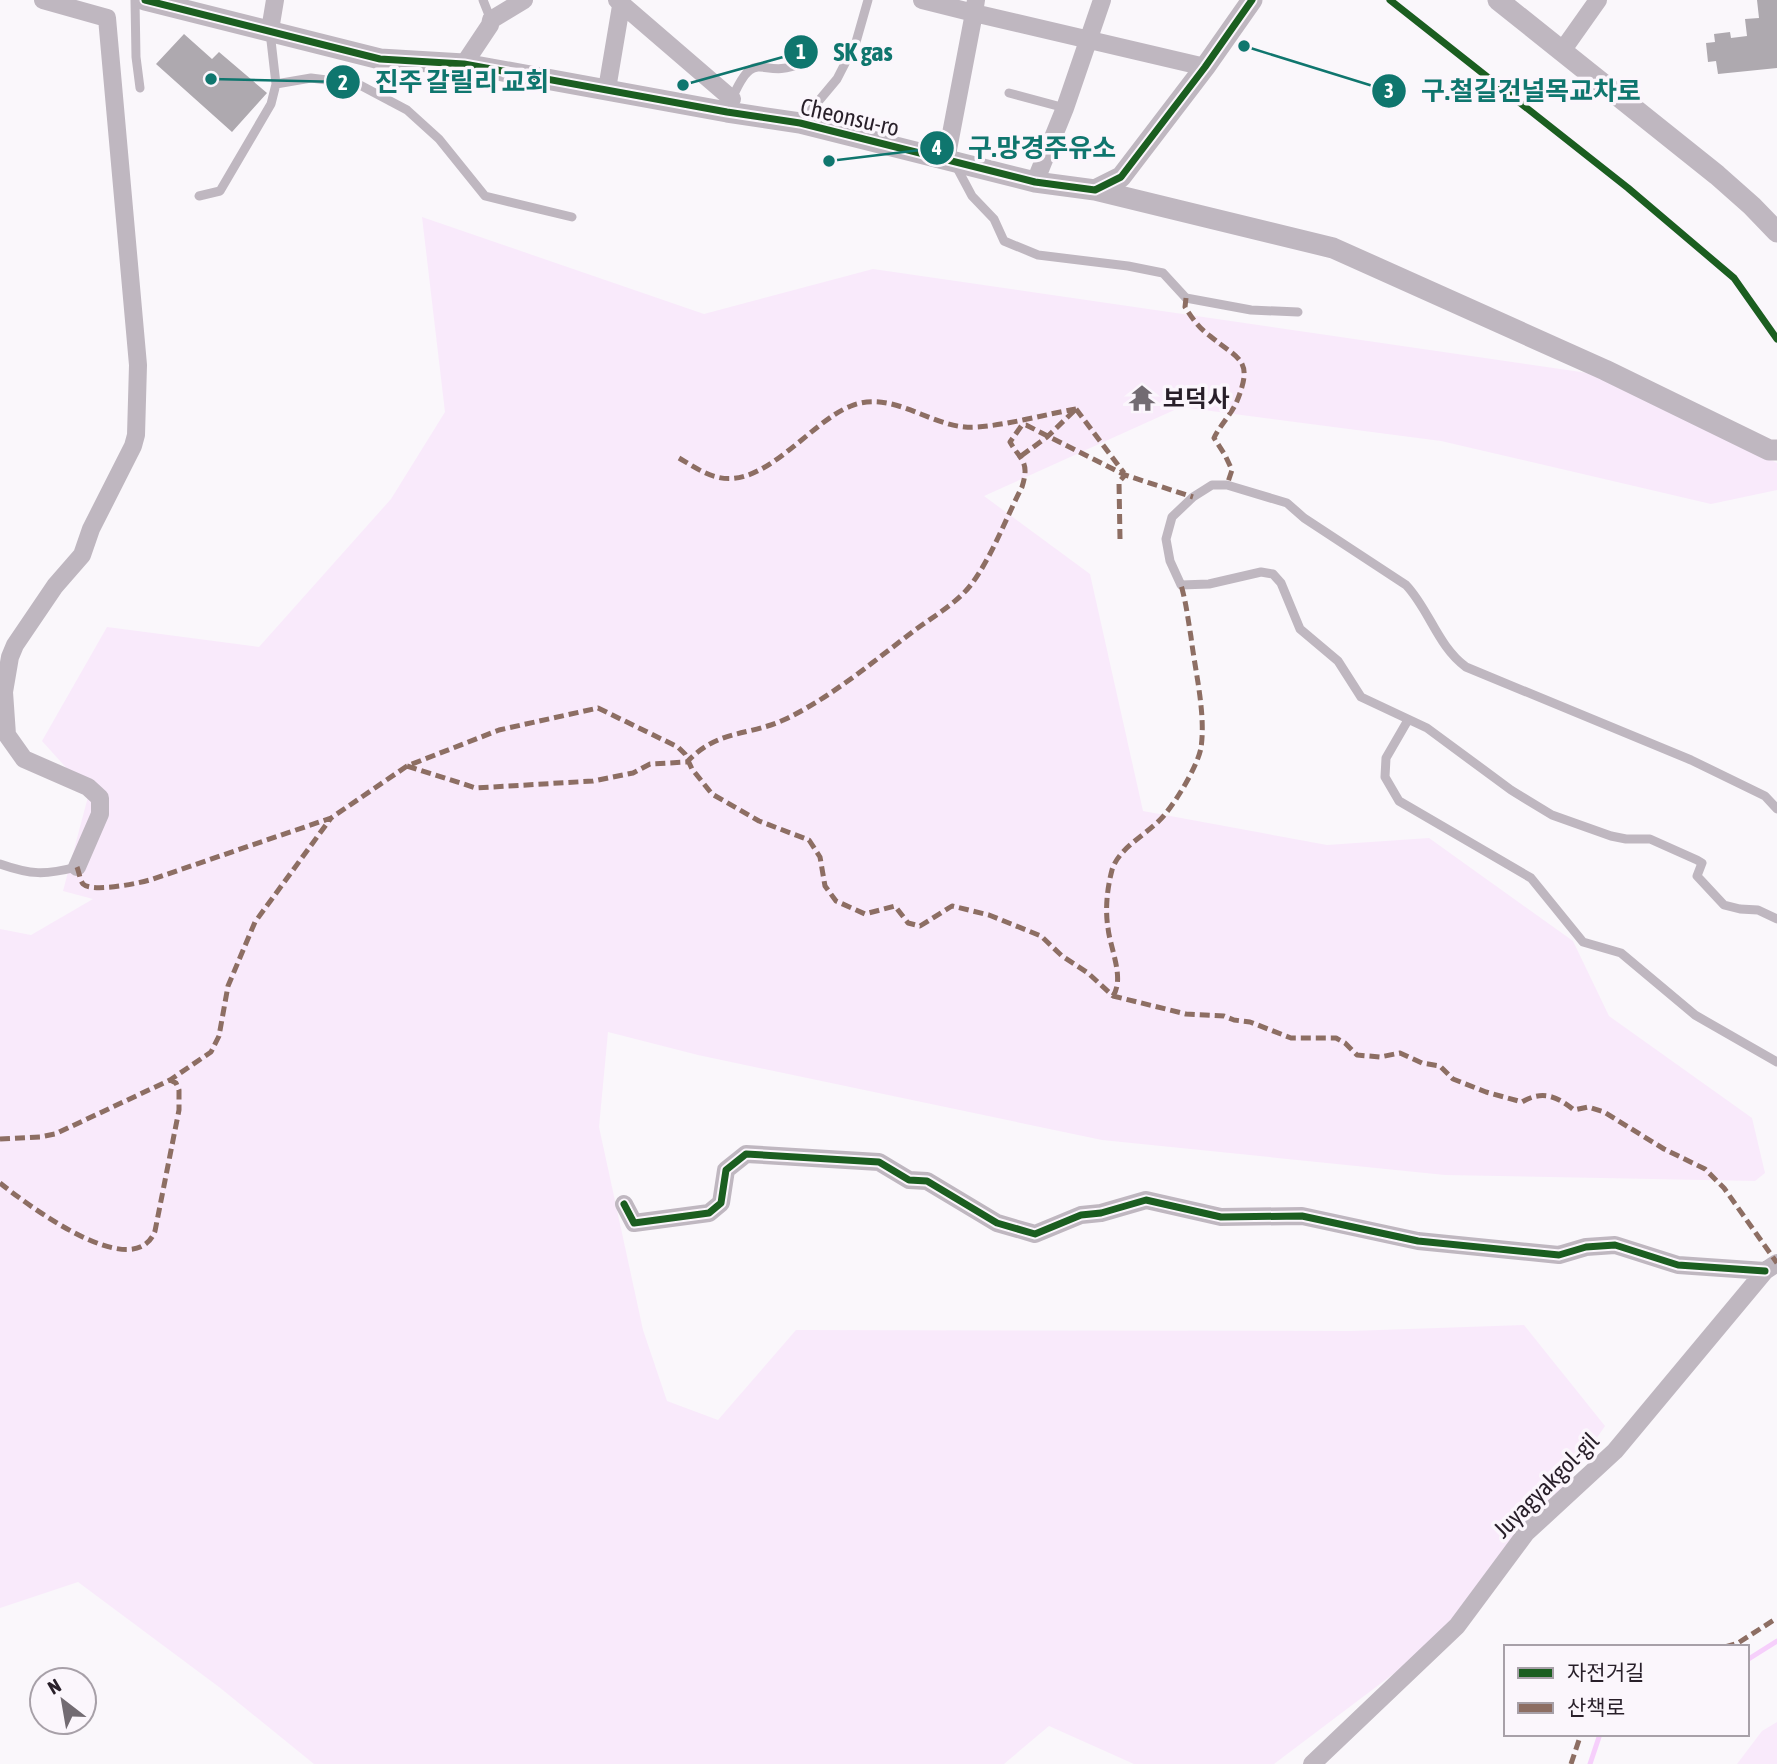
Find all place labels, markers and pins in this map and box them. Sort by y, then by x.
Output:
callout: SK gas [784,28,906,75]
callout: 진주 갈릴리 교회 [326,59,563,106]
callout: 구.철길건널목교차로 [1372,68,1655,115]
callout: 구.망경주유소 [919,124,1130,171]
temple icon: 보덕사 [1127,383,1157,413]
place label: 보덕사 [1163,385,1229,412]

